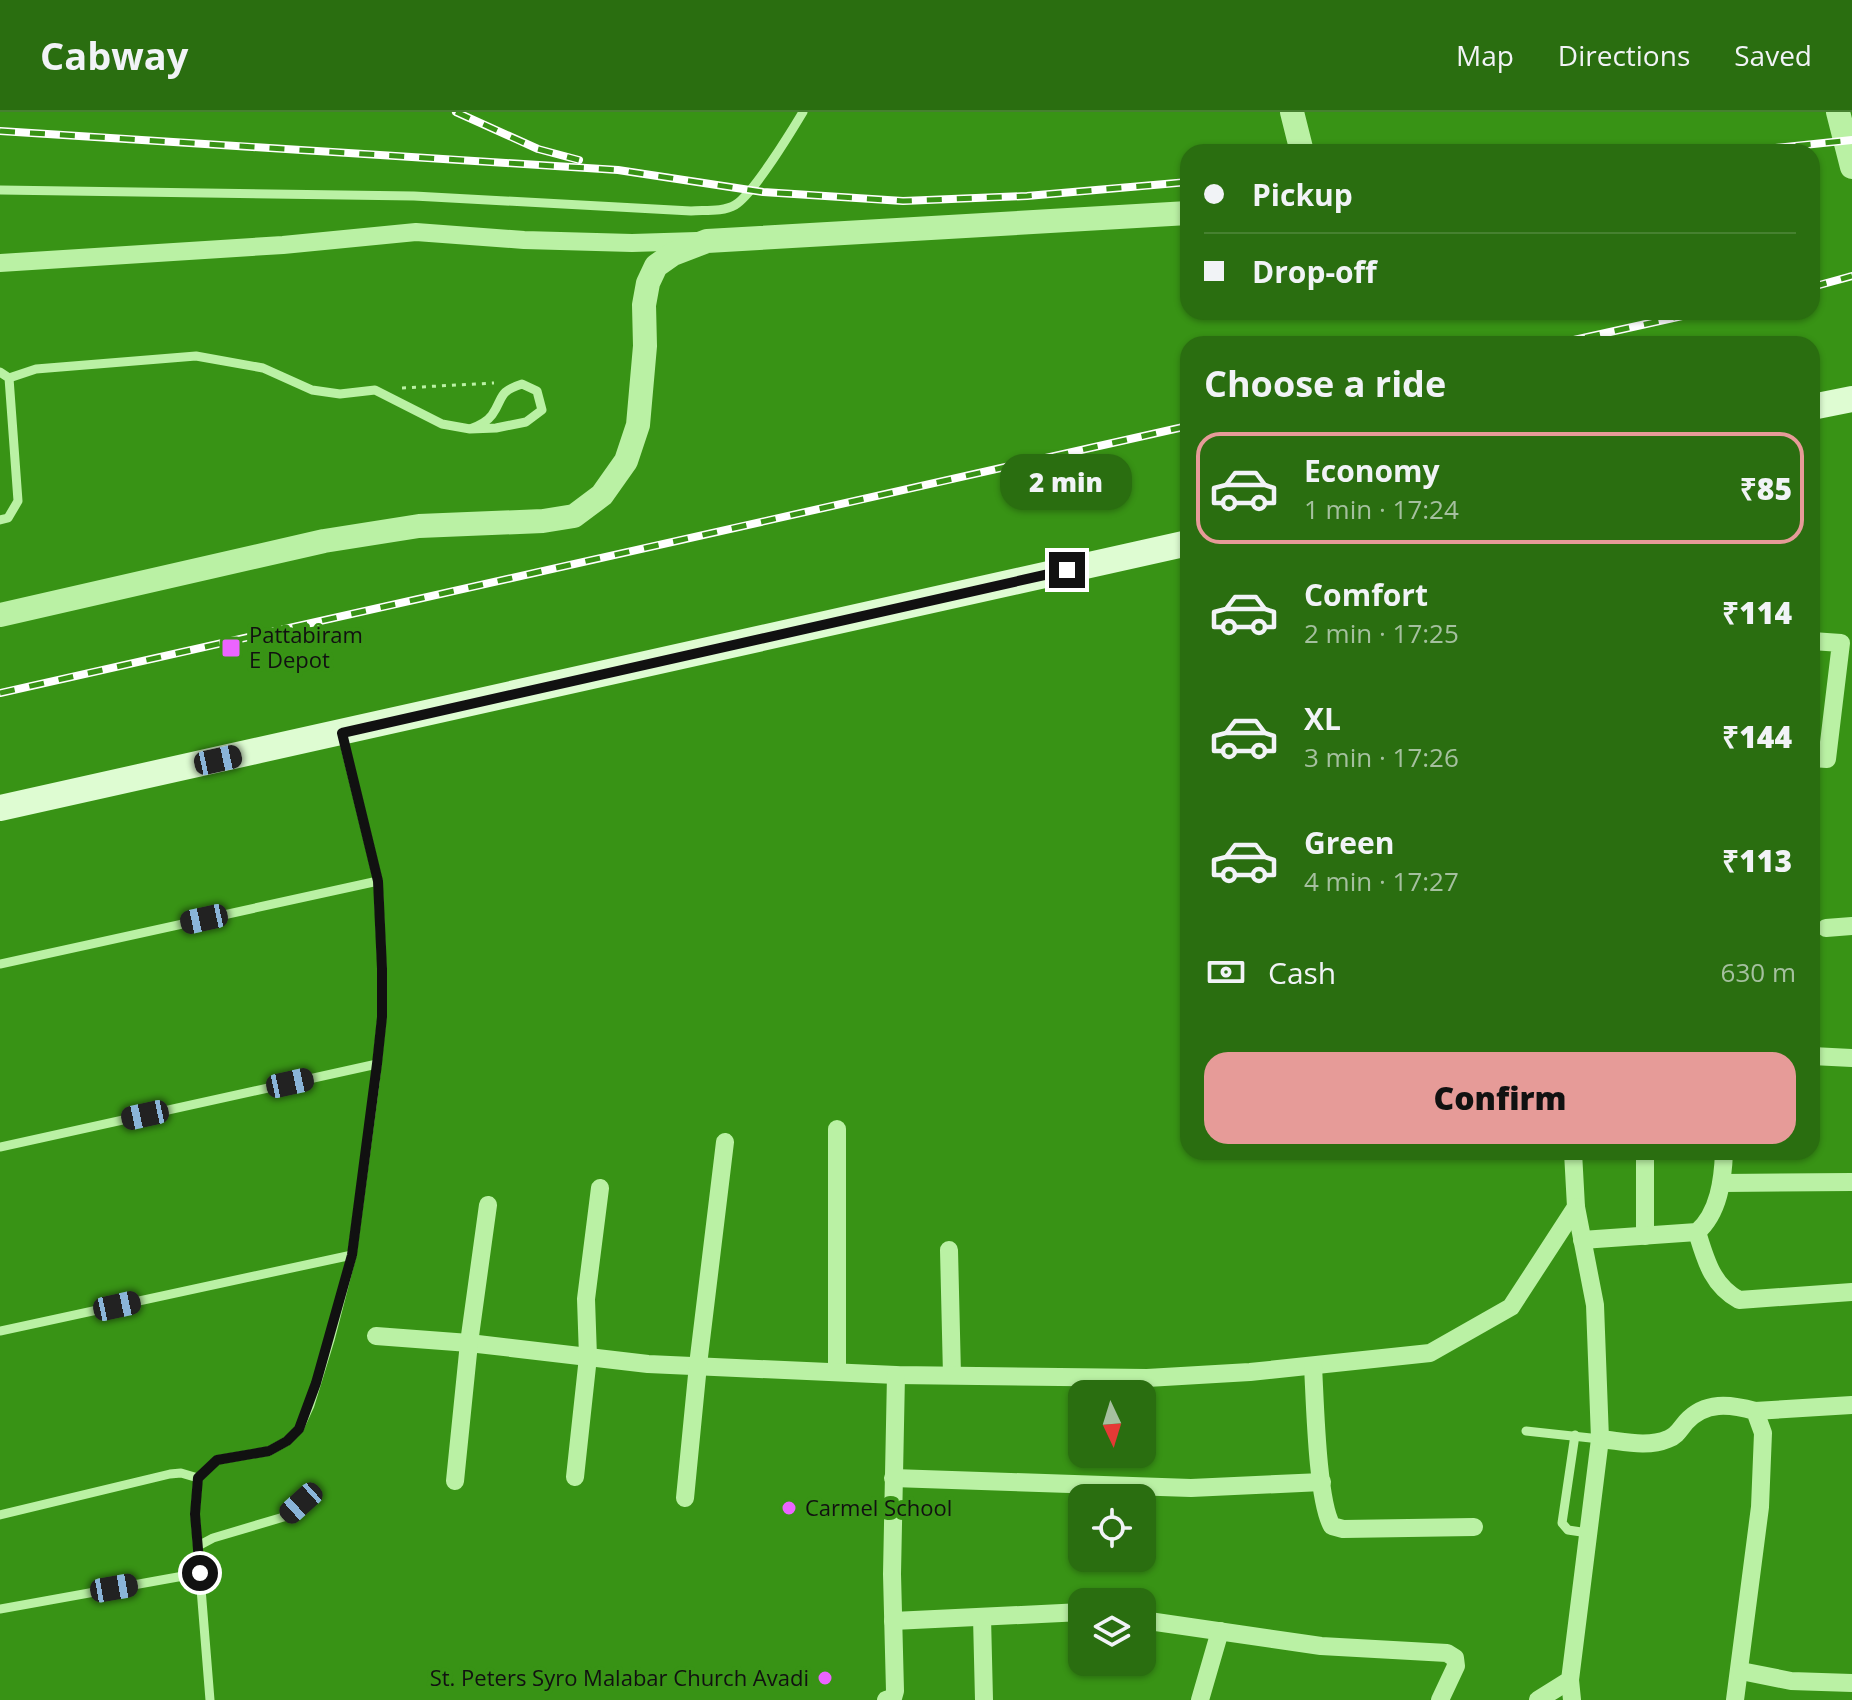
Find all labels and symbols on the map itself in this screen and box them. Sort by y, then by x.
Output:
callout: 2 min [1001,454,1133,510]
route end [1049,552,1085,588]
place label: Pattabiram E Depot [249,619,363,674]
marker: Pattabiram E Depot [220,637,242,659]
car [192,743,244,777]
car [178,902,230,936]
car [264,1066,316,1100]
car [119,1098,171,1132]
car [91,1289,143,1323]
north arrow [1068,1380,1156,1468]
car [275,1478,327,1528]
place label: Carmel School [805,1492,952,1522]
marker: Carmel School [780,1499,798,1517]
route start [182,1555,218,1591]
car [88,1572,140,1604]
place label: St. Peters Syro Malabar Church Avadi [430,1662,809,1692]
marker: St. Peters Syro Malabar Church Avadi [816,1669,834,1687]

